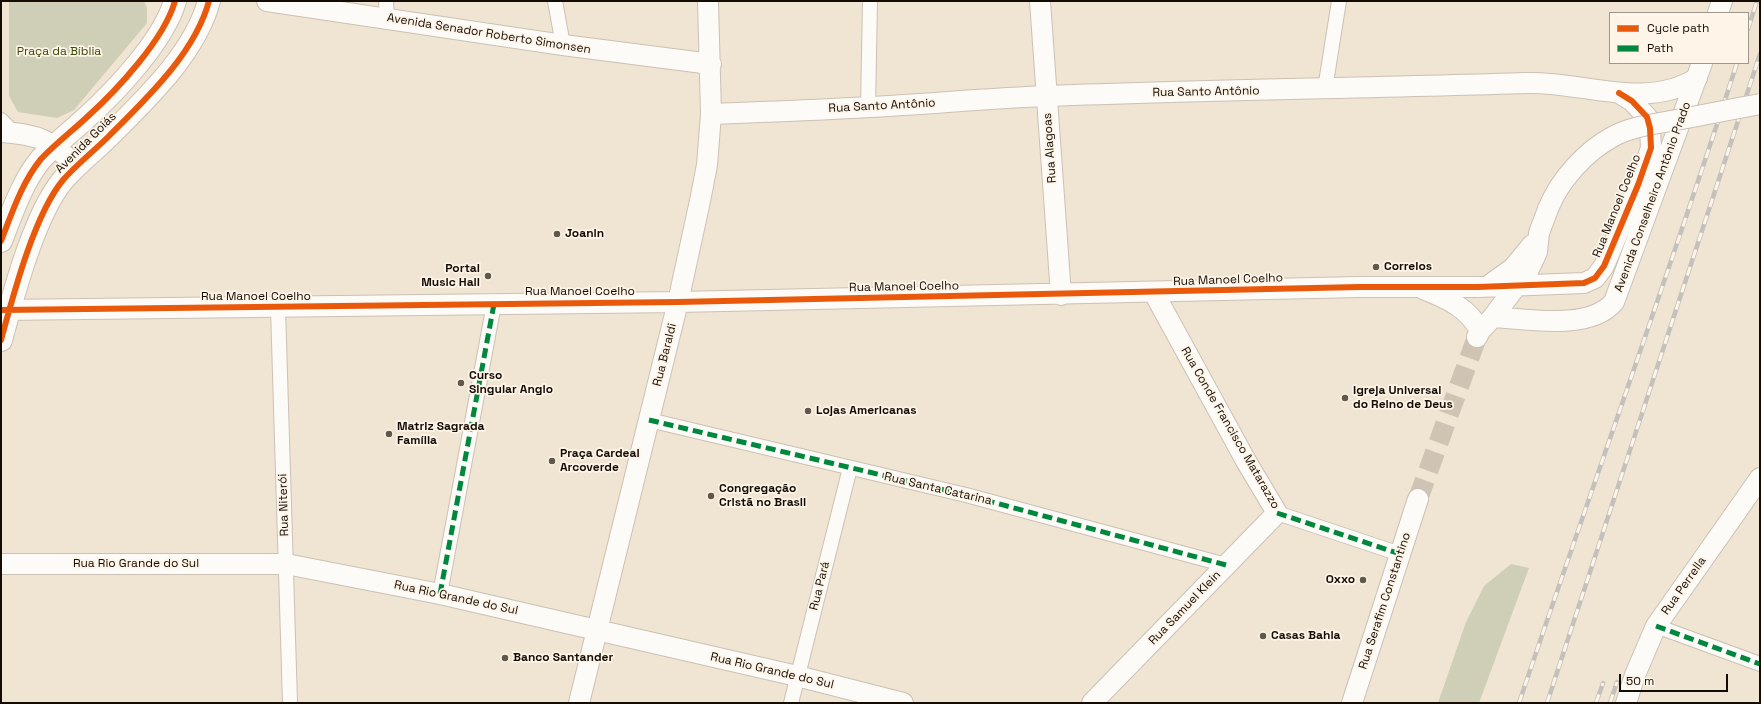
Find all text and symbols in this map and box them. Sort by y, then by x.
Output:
street label: Avenida Senador Roberto Simonsen [386,11,592,57]
legend [1609,12,1749,64]
text: Cycle path [1647,20,1709,36]
text: Path [1647,40,1673,56]
park label: Praça da Bíblia [17,45,101,59]
street label: Rua Santo Antônio [1152,84,1260,100]
street label: Rua Santo Antônio [828,96,936,116]
street label: Avenida Conselheiro Antônio Prado [1612,100,1694,294]
street label: Avenida Goiás [53,110,119,176]
street label: Rua Alagoas [1040,112,1060,184]
street label: Rua Manoel Coelho [1590,152,1644,260]
place label: Joanin [565,227,604,241]
marker: Joanin [552,229,562,239]
place label: Correios [1384,260,1432,274]
place label: Portal Music Hall [421,262,480,290]
marker: Correios [1371,262,1381,272]
marker: Portal Music Hall [483,271,493,281]
street label: Rua Manoel Coelho [1173,271,1283,289]
street label: Rua Manoel Coelho [849,279,959,295]
street label: Rua Manoel Coelho [525,285,635,299]
street label: Rua Manoel Coelho [201,290,311,304]
street label: Rua Baraldi [650,322,680,388]
street label: Rua Conde Francisco Matarazzo [1178,344,1282,512]
place label: Curso Singular Anglo [469,369,553,397]
marker: Curso Singular Anglo [456,378,466,388]
place label: Igreja Universal do Reino de Deus [1353,384,1453,412]
marker: Igreja Universal do Reino de Deus [1340,393,1350,403]
place label: Lojas Americanas [816,404,917,418]
marker: Lojas Americanas [803,406,813,416]
place label: Matriz Sagrada Família [397,420,485,448]
marker: Matriz Sagrada Família [384,429,394,439]
place label: Praça Cardeal Arcoverde [560,447,640,475]
marker: Praça Cardeal Arcoverde [547,456,557,466]
street label: Rua Santa Catarina [883,470,993,508]
street label: Rua Niterói [276,473,292,537]
place label: Congregação Cristã no Brasil [719,482,806,510]
marker: Congregação Cristã no Brasil [706,491,716,501]
street label: Rua Serafim Constantino [1356,531,1414,671]
street label: Rua Perrella [1659,554,1709,618]
street label: Rua Rio Grande do Sul [73,557,199,571]
street label: Rua Pará [807,560,833,612]
street label: Rua Samuel Klein [1146,568,1224,648]
place label: Oxxo [1326,573,1355,587]
marker: Oxxo [1358,575,1368,585]
street label: Rua Rio Grande do Sul [393,578,519,618]
place label: Casas Bahia [1271,629,1341,643]
marker: Casas Bahia [1258,631,1268,641]
street label: Rua Rio Grande do Sul [709,650,835,692]
place label: Banco Santander [513,651,613,665]
marker: Banco Santander [500,653,510,663]
scale bar [1621,666,1730,692]
text: 50 m [1626,673,1654,689]

